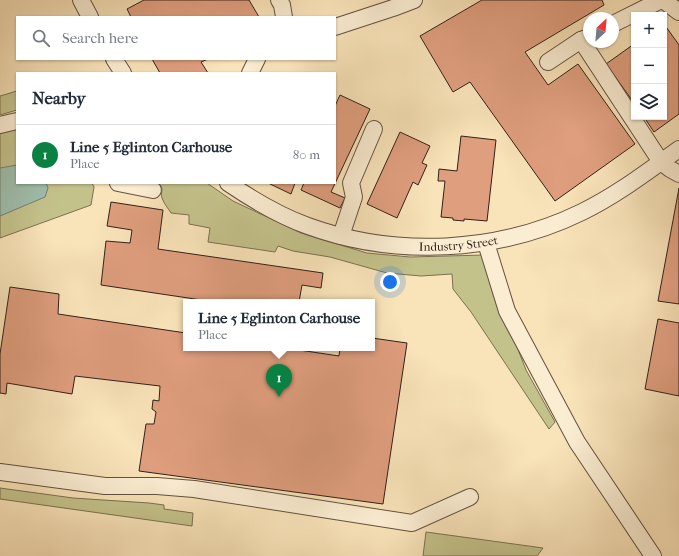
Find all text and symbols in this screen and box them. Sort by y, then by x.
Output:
north arrow [583,12,619,48]
map controls [631,12,667,120]
button: + [631,12,667,48]
search box [16,16,336,60]
icon: search [30,27,52,49]
text: Search here [62,29,138,47]
button: − [631,48,667,84]
button: layers [631,84,667,120]
text: Nearby [32,88,86,108]
text: Line 5 Eglinton Carhouse [70,138,232,156]
text: 1 [43,147,47,162]
text: 80 m [293,147,320,162]
text: Place [70,156,100,171]
street label: Industry Street [419,233,500,254]
your location [380,272,400,292]
popup [183,299,375,351]
text: Line 5 Eglinton Carhouse [198,309,360,327]
text: Place [198,327,228,342]
pin: 1 [266,364,292,397]

